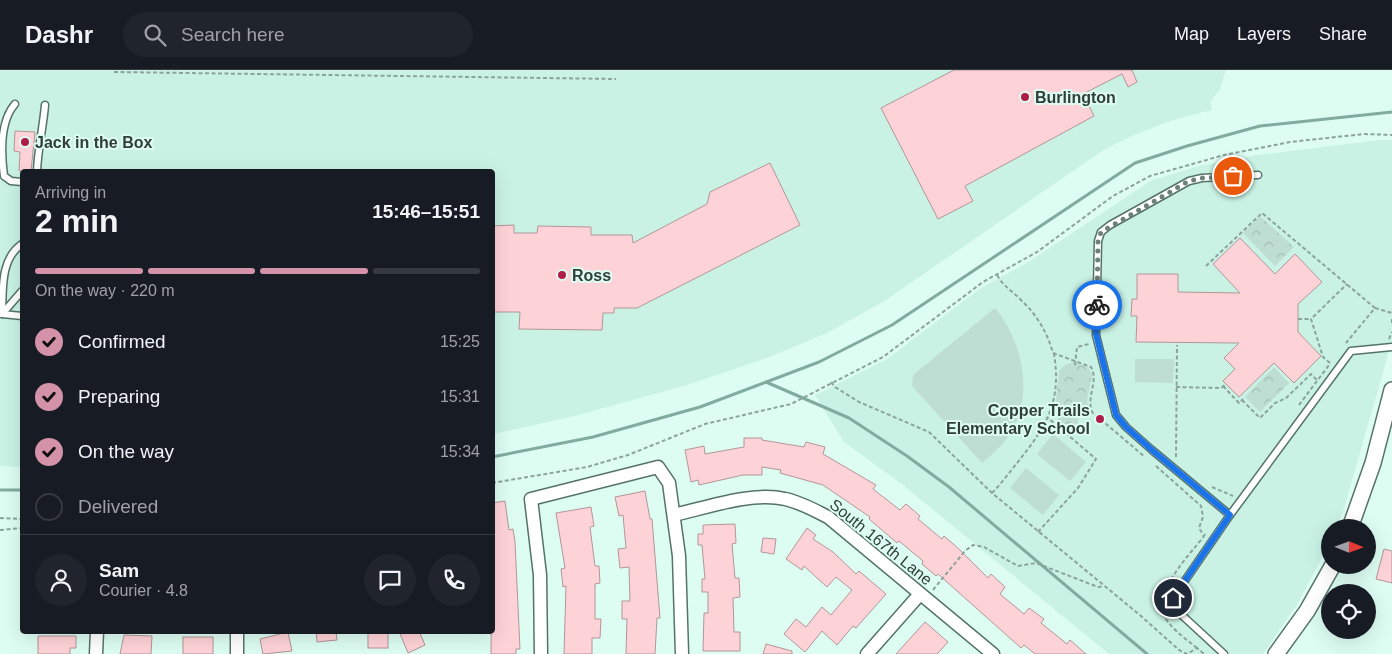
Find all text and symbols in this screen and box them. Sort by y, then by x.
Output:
search box [123,12,473,57]
text: Dashr [25,21,93,48]
icon: search [141,21,169,49]
text: Search here [181,24,285,45]
text: Map [1174,24,1209,44]
text: Layers [1237,24,1291,44]
text: Share [1319,24,1367,44]
place label: Burlington [1035,89,1116,106]
marker: Burlington [1019,91,1031,103]
place label: Jack in the Box [35,134,152,151]
marker: Jack in the Box [19,136,31,148]
pin [1212,155,1254,197]
icon: bag [1219,162,1247,190]
text: Arriving in [35,184,106,201]
text: 15:46–15:51 [372,201,480,222]
text: 2 min [35,203,119,239]
place label: Ross [572,267,611,284]
marker: Ross [556,269,568,281]
courier [1072,280,1122,330]
text: On the way · 220 m [35,282,175,299]
icon: bike [1083,291,1111,319]
icon: check [35,328,63,356]
text: Confirmed [78,331,166,352]
text: 15:25 [440,333,480,350]
icon: check [35,383,63,411]
text: Preparing [78,386,160,407]
text: 15:31 [440,388,480,405]
place label: Copper Trails Elementary School [946,402,1090,437]
marker: Copper Trails Elementary School [1094,413,1106,425]
icon: check [35,438,63,466]
text: On the way [78,441,174,462]
text: 15:34 [440,443,480,460]
text: Delivered [78,496,158,517]
street label: South 167th Lane [827,496,936,588]
north arrow [1321,519,1376,574]
map controls [1321,519,1376,639]
button: person [35,554,87,606]
button: chat [364,554,416,606]
button: phone [428,554,480,606]
text: Sam [99,560,139,581]
pin [1152,577,1194,619]
text: Courier · 4.8 [99,582,188,599]
icon: home [1159,584,1187,612]
button: locate [1321,584,1376,639]

